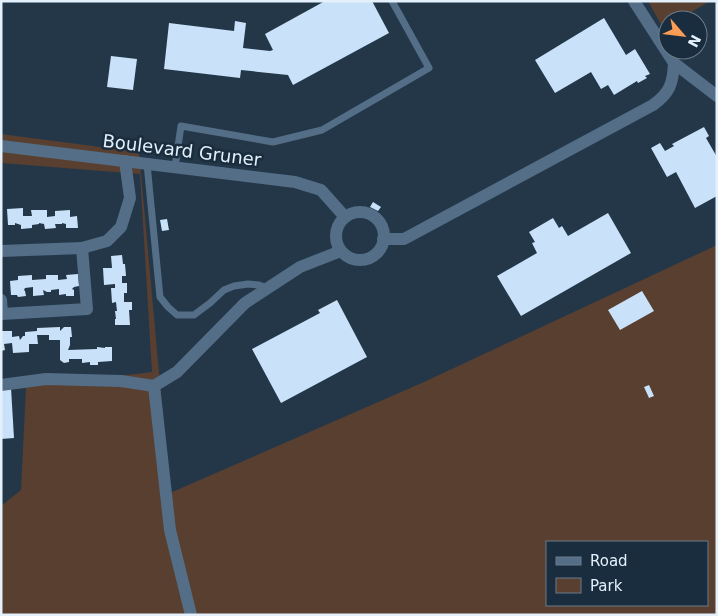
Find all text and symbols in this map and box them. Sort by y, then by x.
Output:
north arrow [658,10,708,60]
text: N [685,32,704,50]
street label: Boulevard Gruner [102,130,263,170]
legend [546,541,708,606]
text: Road [590,552,628,570]
text: Park [590,577,623,595]

